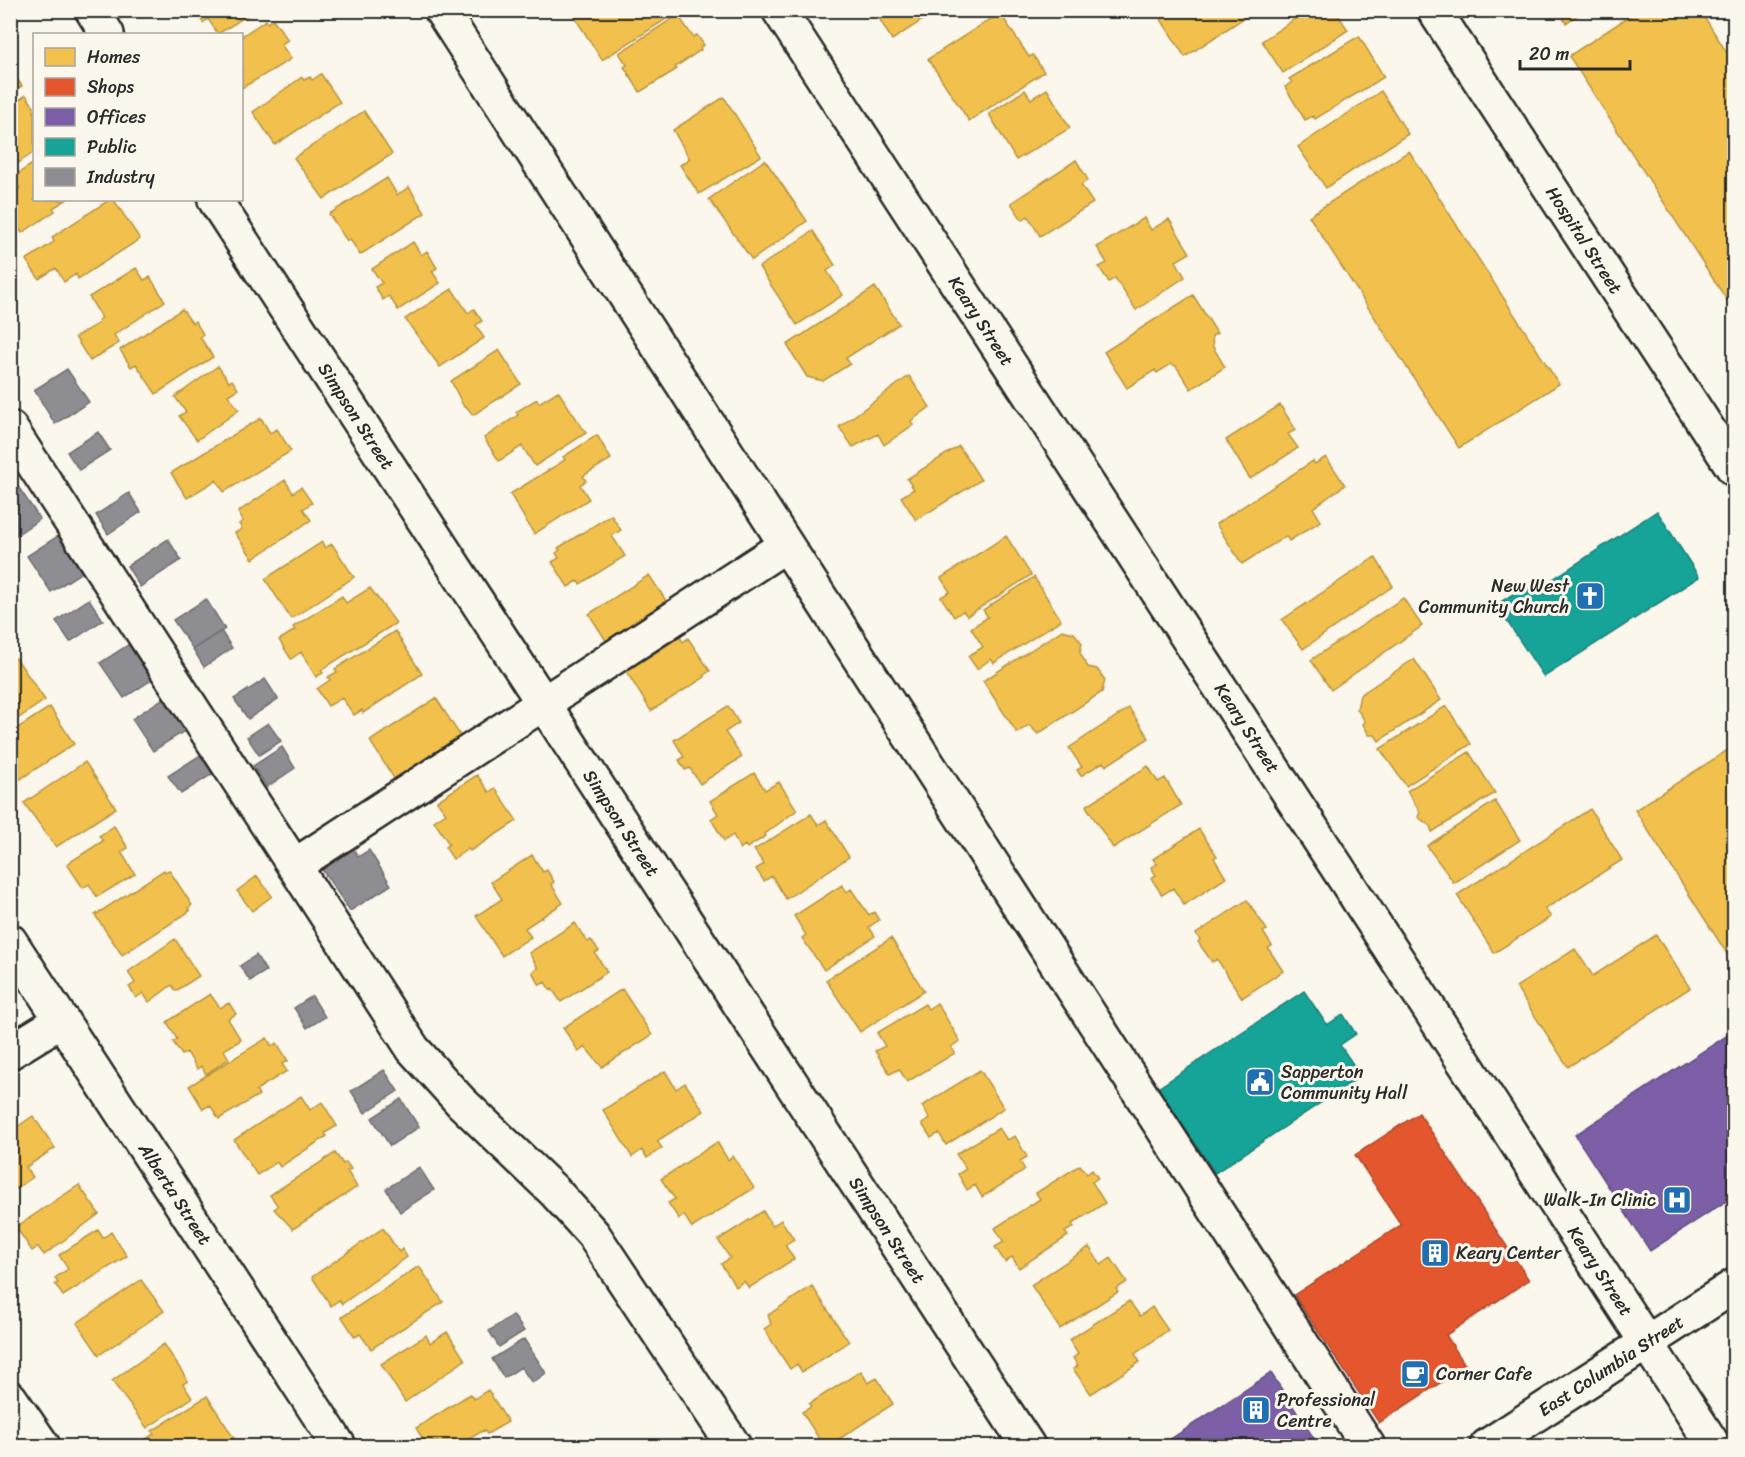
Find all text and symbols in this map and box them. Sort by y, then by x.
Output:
legend [33,33,243,201]
scale bar [1520,33,1630,71]
text: 20 m [1529,38,1569,70]
text: Homes [87,41,141,73]
text: Shops [87,71,134,103]
text: Offices [87,101,147,133]
text: Public [87,131,137,163]
text: Industry [86,161,156,193]
street label: Hospital Street [1537,179,1631,301]
street label: Keary Street [940,269,1023,373]
street label: Simpson Street [309,356,403,476]
place label: New West Community Church [1419,570,1570,623]
church icon: New West Community Church [1574,580,1606,612]
street label: Keary Street [1206,676,1289,780]
street label: Simpson Street [574,763,668,883]
place label: Sapperton Community Hall [1281,1056,1408,1109]
public building icon: Sapperton Community Hall [1244,1066,1276,1098]
street label: Alberta Street [129,1135,220,1252]
street label: Simpson Street [840,1170,934,1290]
place label: Walk-In Clinic [1543,1184,1656,1216]
hospital icon: Walk-In Clinic [1661,1184,1693,1216]
street label: Keary Street [1559,1219,1642,1323]
building icon: Keary Center [1419,1237,1451,1269]
place label: Keary Center [1456,1237,1562,1269]
street label: East Columbia Street [1531,1307,1691,1425]
cafe icon: Corner Cafe [1399,1358,1431,1390]
place label: Corner Cafe [1436,1358,1532,1390]
place label: Professional Centre [1277,1384,1376,1437]
building icon: Professional Centre [1240,1394,1272,1426]

